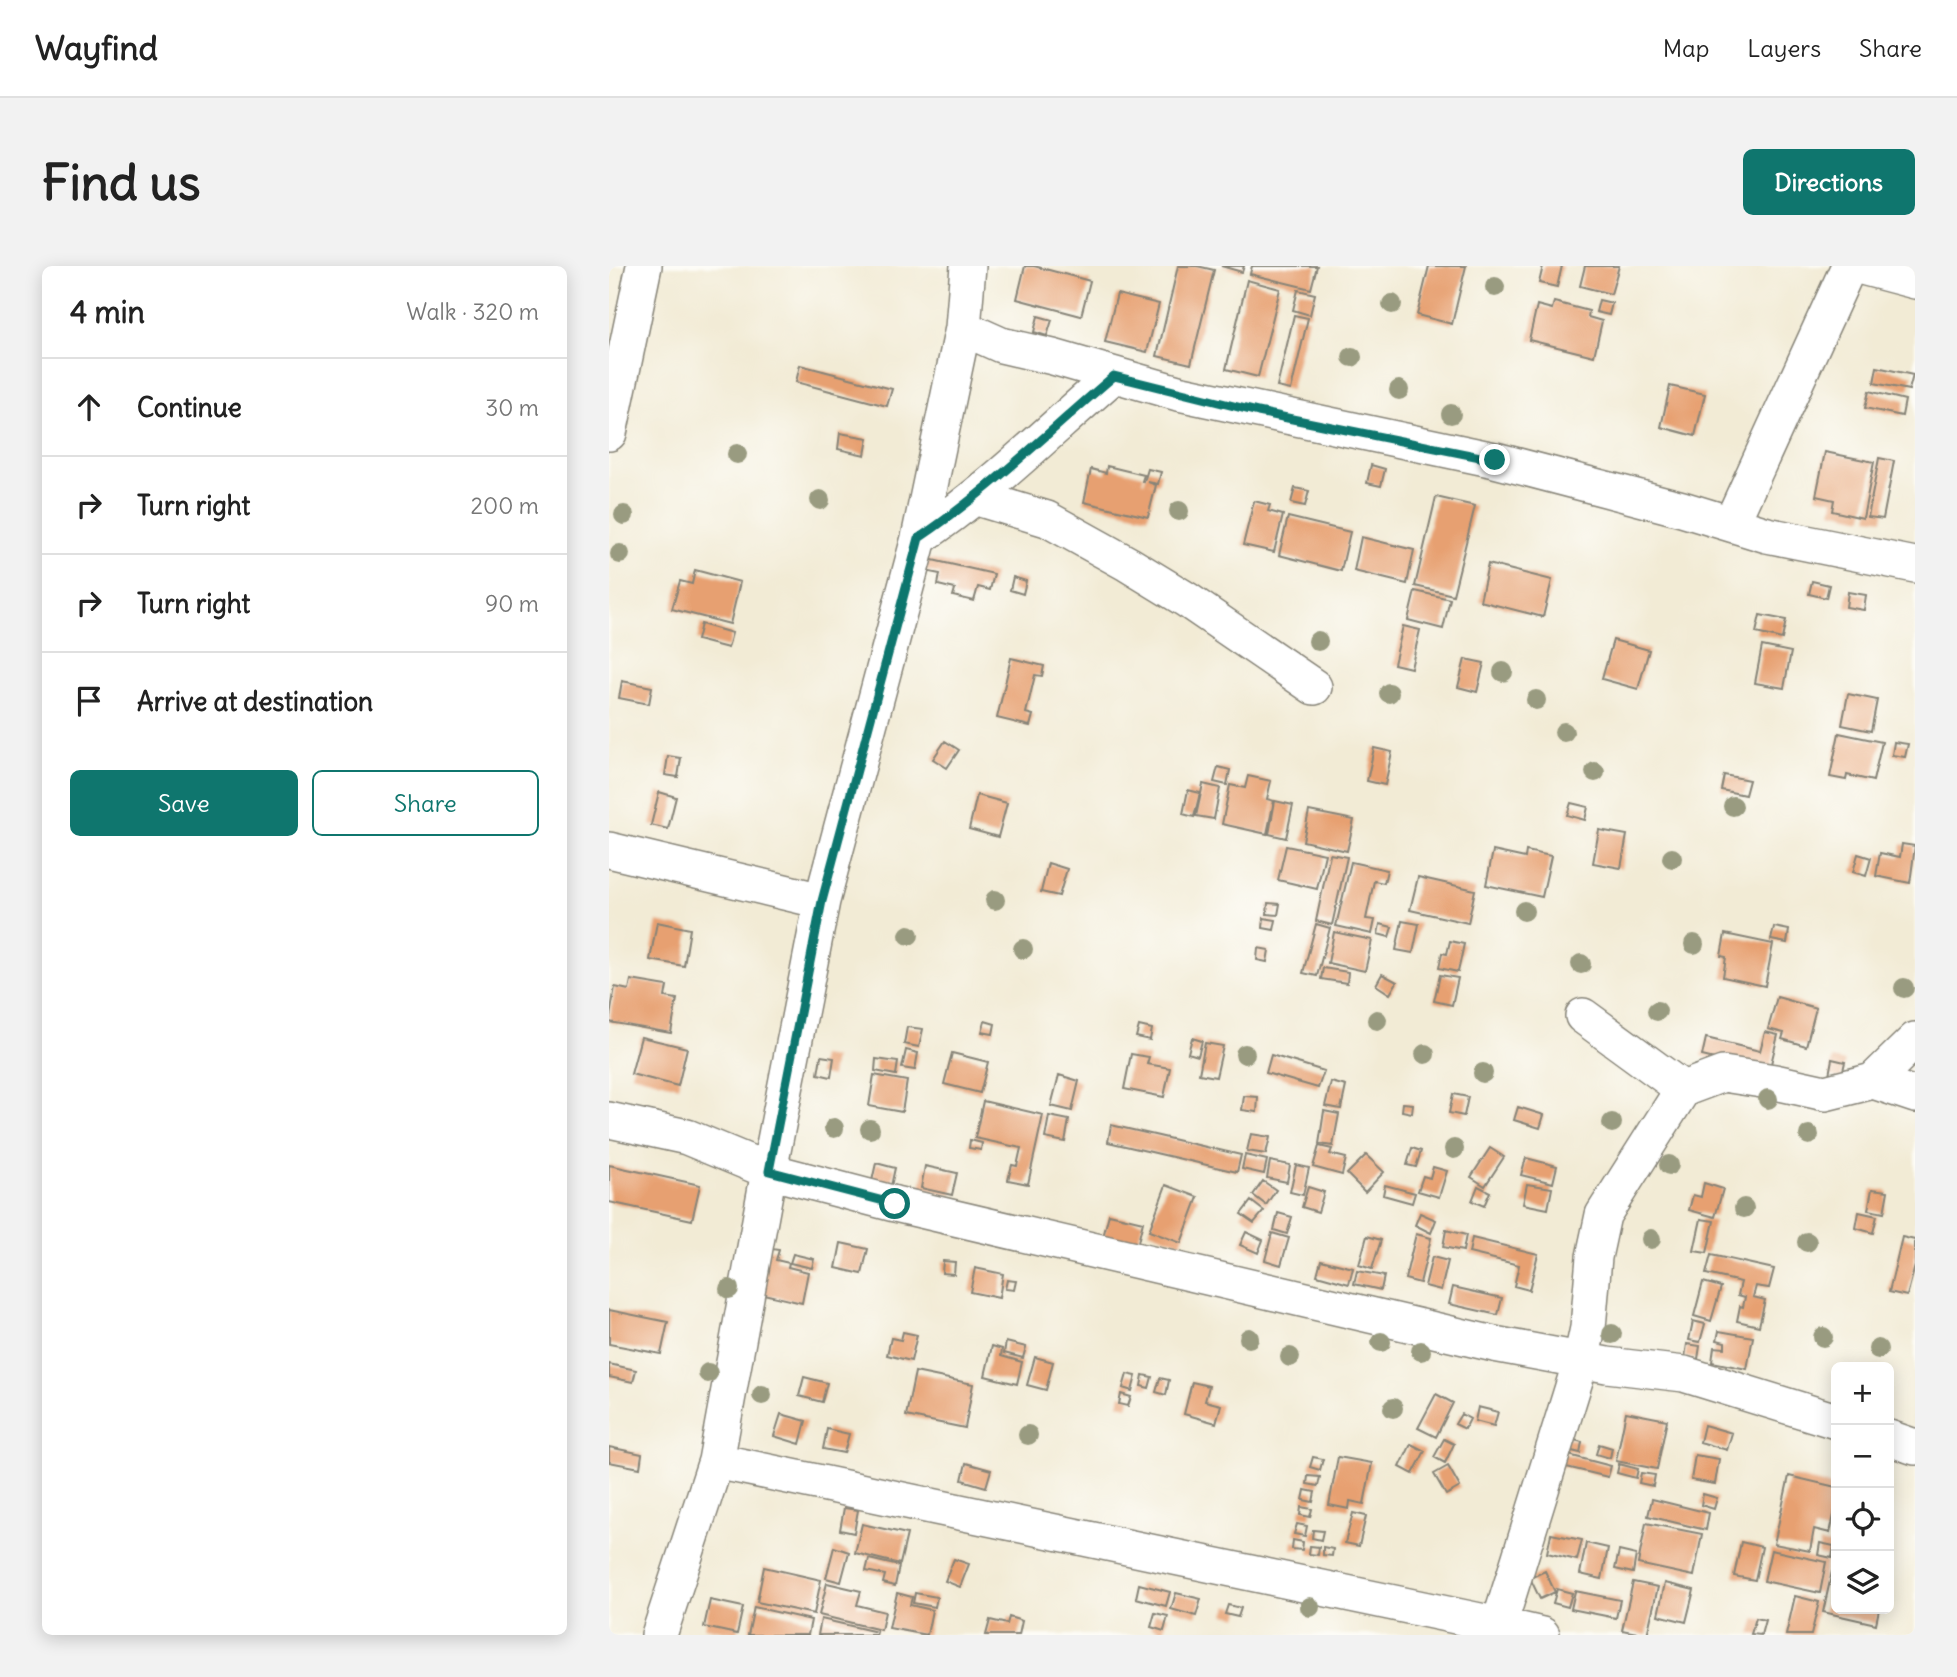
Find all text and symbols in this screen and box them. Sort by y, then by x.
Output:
text: Wayfind [35,27,158,69]
text: Map [1663,33,1709,63]
text: Layers [1747,33,1821,63]
text: Share [1859,33,1922,63]
button: Directions [1743,149,1915,215]
text: Find us [42,152,200,213]
text: 4 min [70,293,145,331]
text: Walk · 320 m [406,297,539,326]
icon: ahead [70,388,108,426]
text: Continue [137,391,242,424]
text: 30 m [485,393,539,422]
route end [1479,444,1510,475]
icon: right [70,486,108,524]
text: Turn right [137,489,250,522]
text: 200 m [470,491,539,520]
icon: right [70,584,108,622]
text: Turn right [137,587,250,620]
text: 90 m [485,589,539,618]
icon: arrive [70,682,108,720]
text: Arrive at destination [137,685,373,718]
button: Save [70,770,298,836]
button: Share [312,770,539,836]
route start [879,1188,910,1219]
map controls [1831,1362,1894,1614]
button: + [1831,1362,1894,1425]
button: − [1831,1425,1894,1488]
button: locate [1831,1488,1894,1551]
button: layers [1831,1551,1894,1614]

